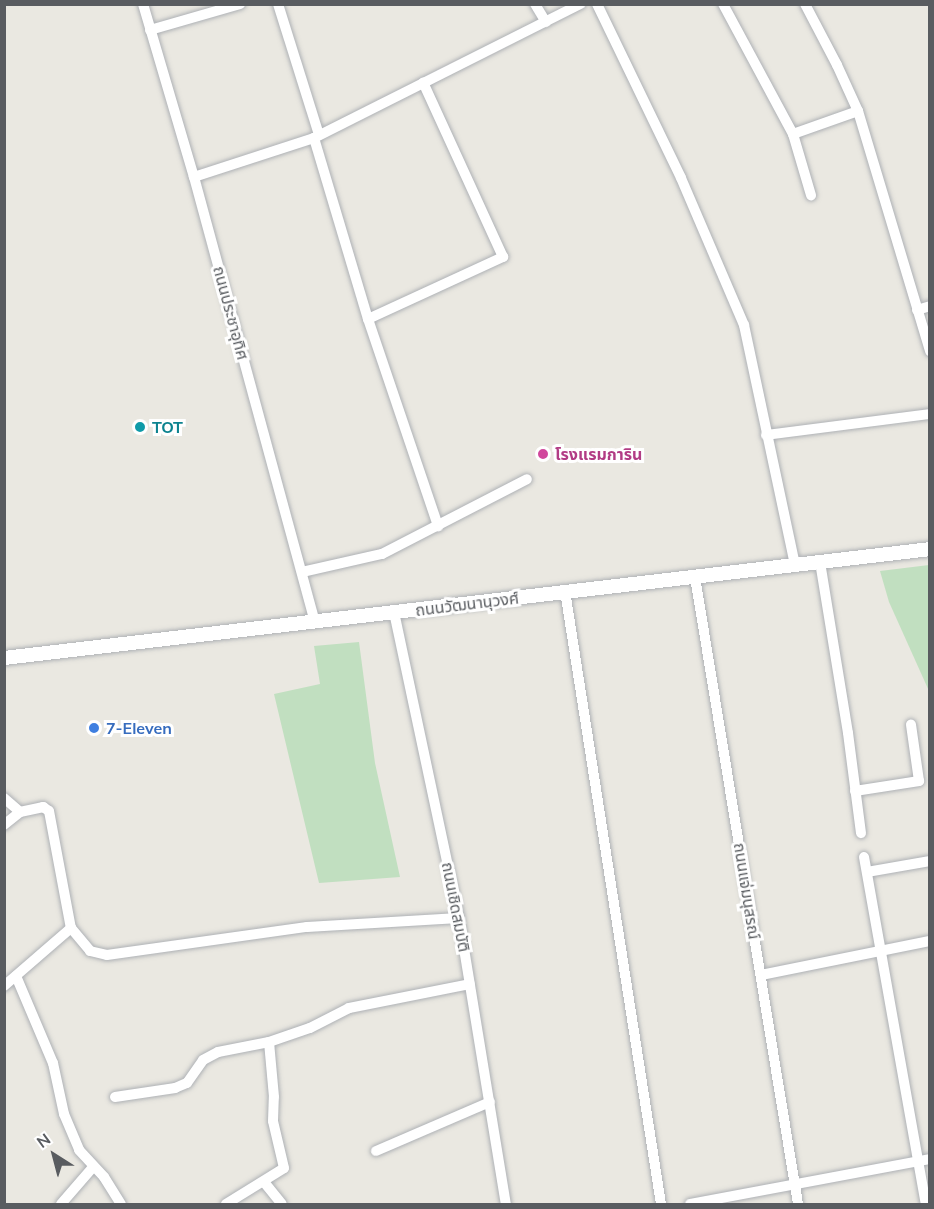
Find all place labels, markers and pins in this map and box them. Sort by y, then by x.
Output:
place label: TOT [152,417,183,437]
marker: TOT [133,420,147,434]
place label: โรงแรมการิน [555,444,642,464]
marker: โรงแรมการิน [536,447,550,461]
place label: 7-Eleven [106,718,172,738]
marker: 7-Eleven [87,721,101,735]

